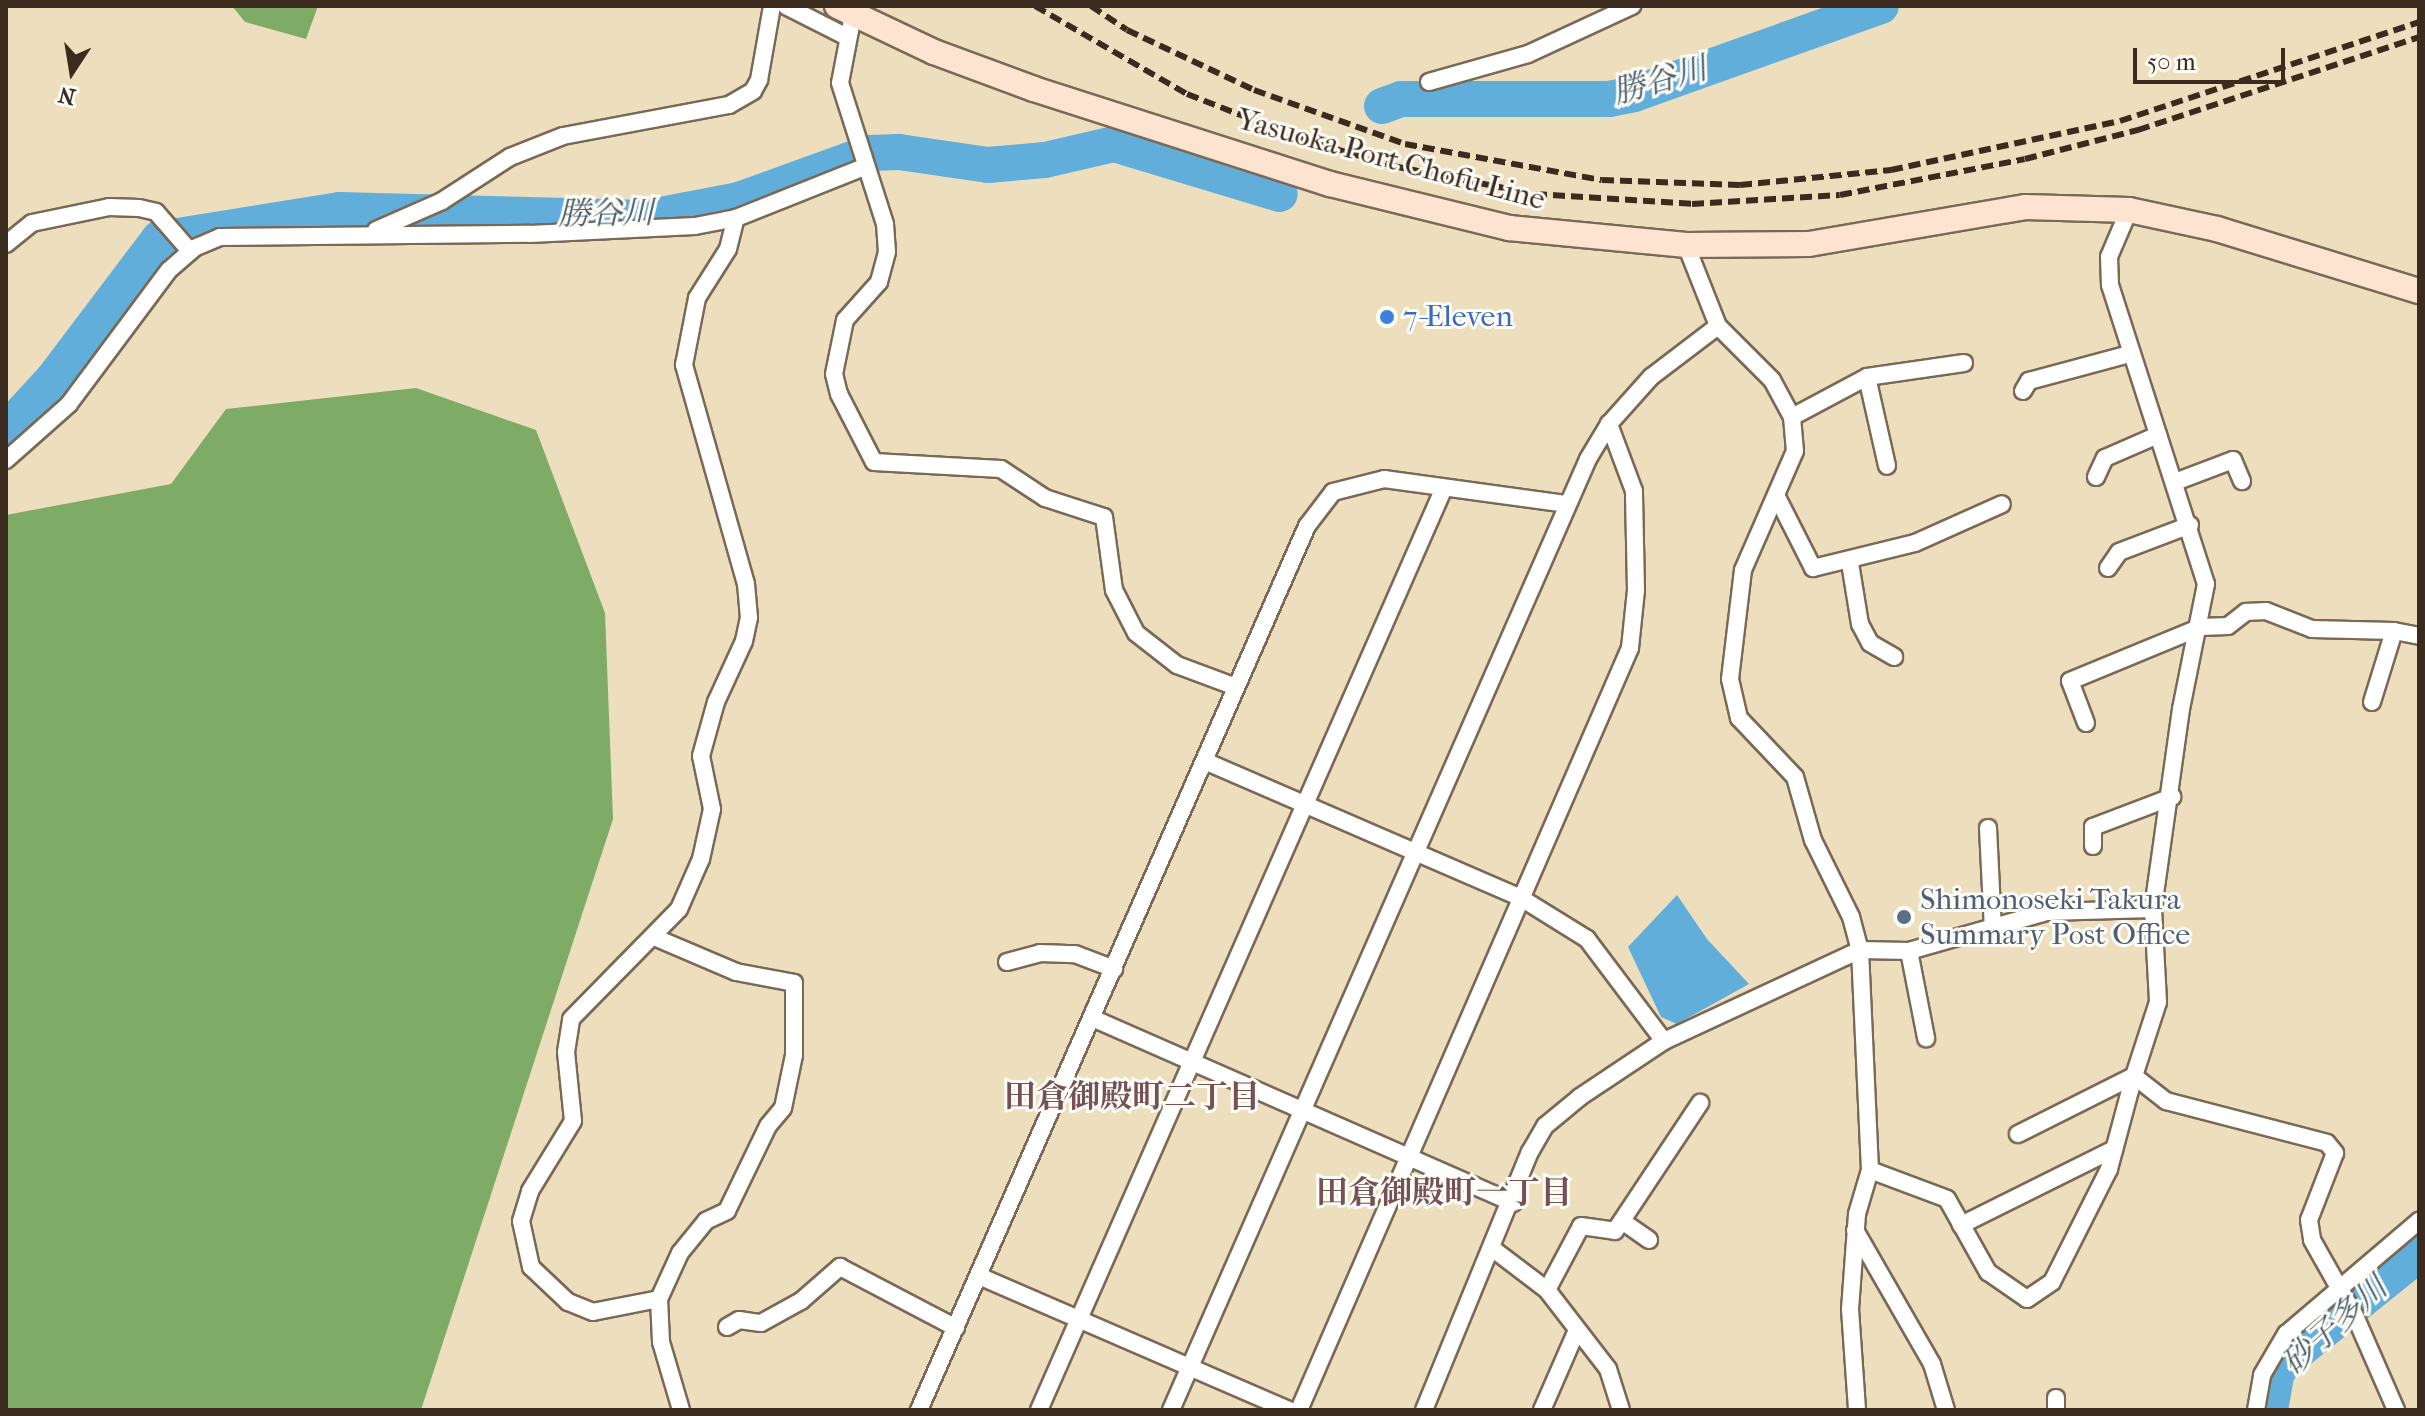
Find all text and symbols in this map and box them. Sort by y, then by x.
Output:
north arrow [32,32,112,112]
scale bar [2137,32,2289,82]
text: 50 m [2147,48,2196,76]
water label: 勝谷川 [1609,49,1711,113]
text: N [56,81,78,110]
street label: Yasuoka Port Chofu Line [1233,102,1549,218]
water label: 勝谷川 [558,194,654,234]
place label: 7-Eleven [1403,299,1513,335]
marker: 7-Eleven [1378,308,1396,326]
place label: Shimonoseki Takura Summary Post Office [1920,882,2190,952]
marker: Shimonoseki Takura Summary Post Office [1895,908,1913,926]
district label: 田倉御殿町二丁目 [1004,1078,1260,1116]
district label: 田倉御殿町一丁目 [1316,1174,1572,1212]
water label: 砂子多川 [2275,1269,2395,1383]

